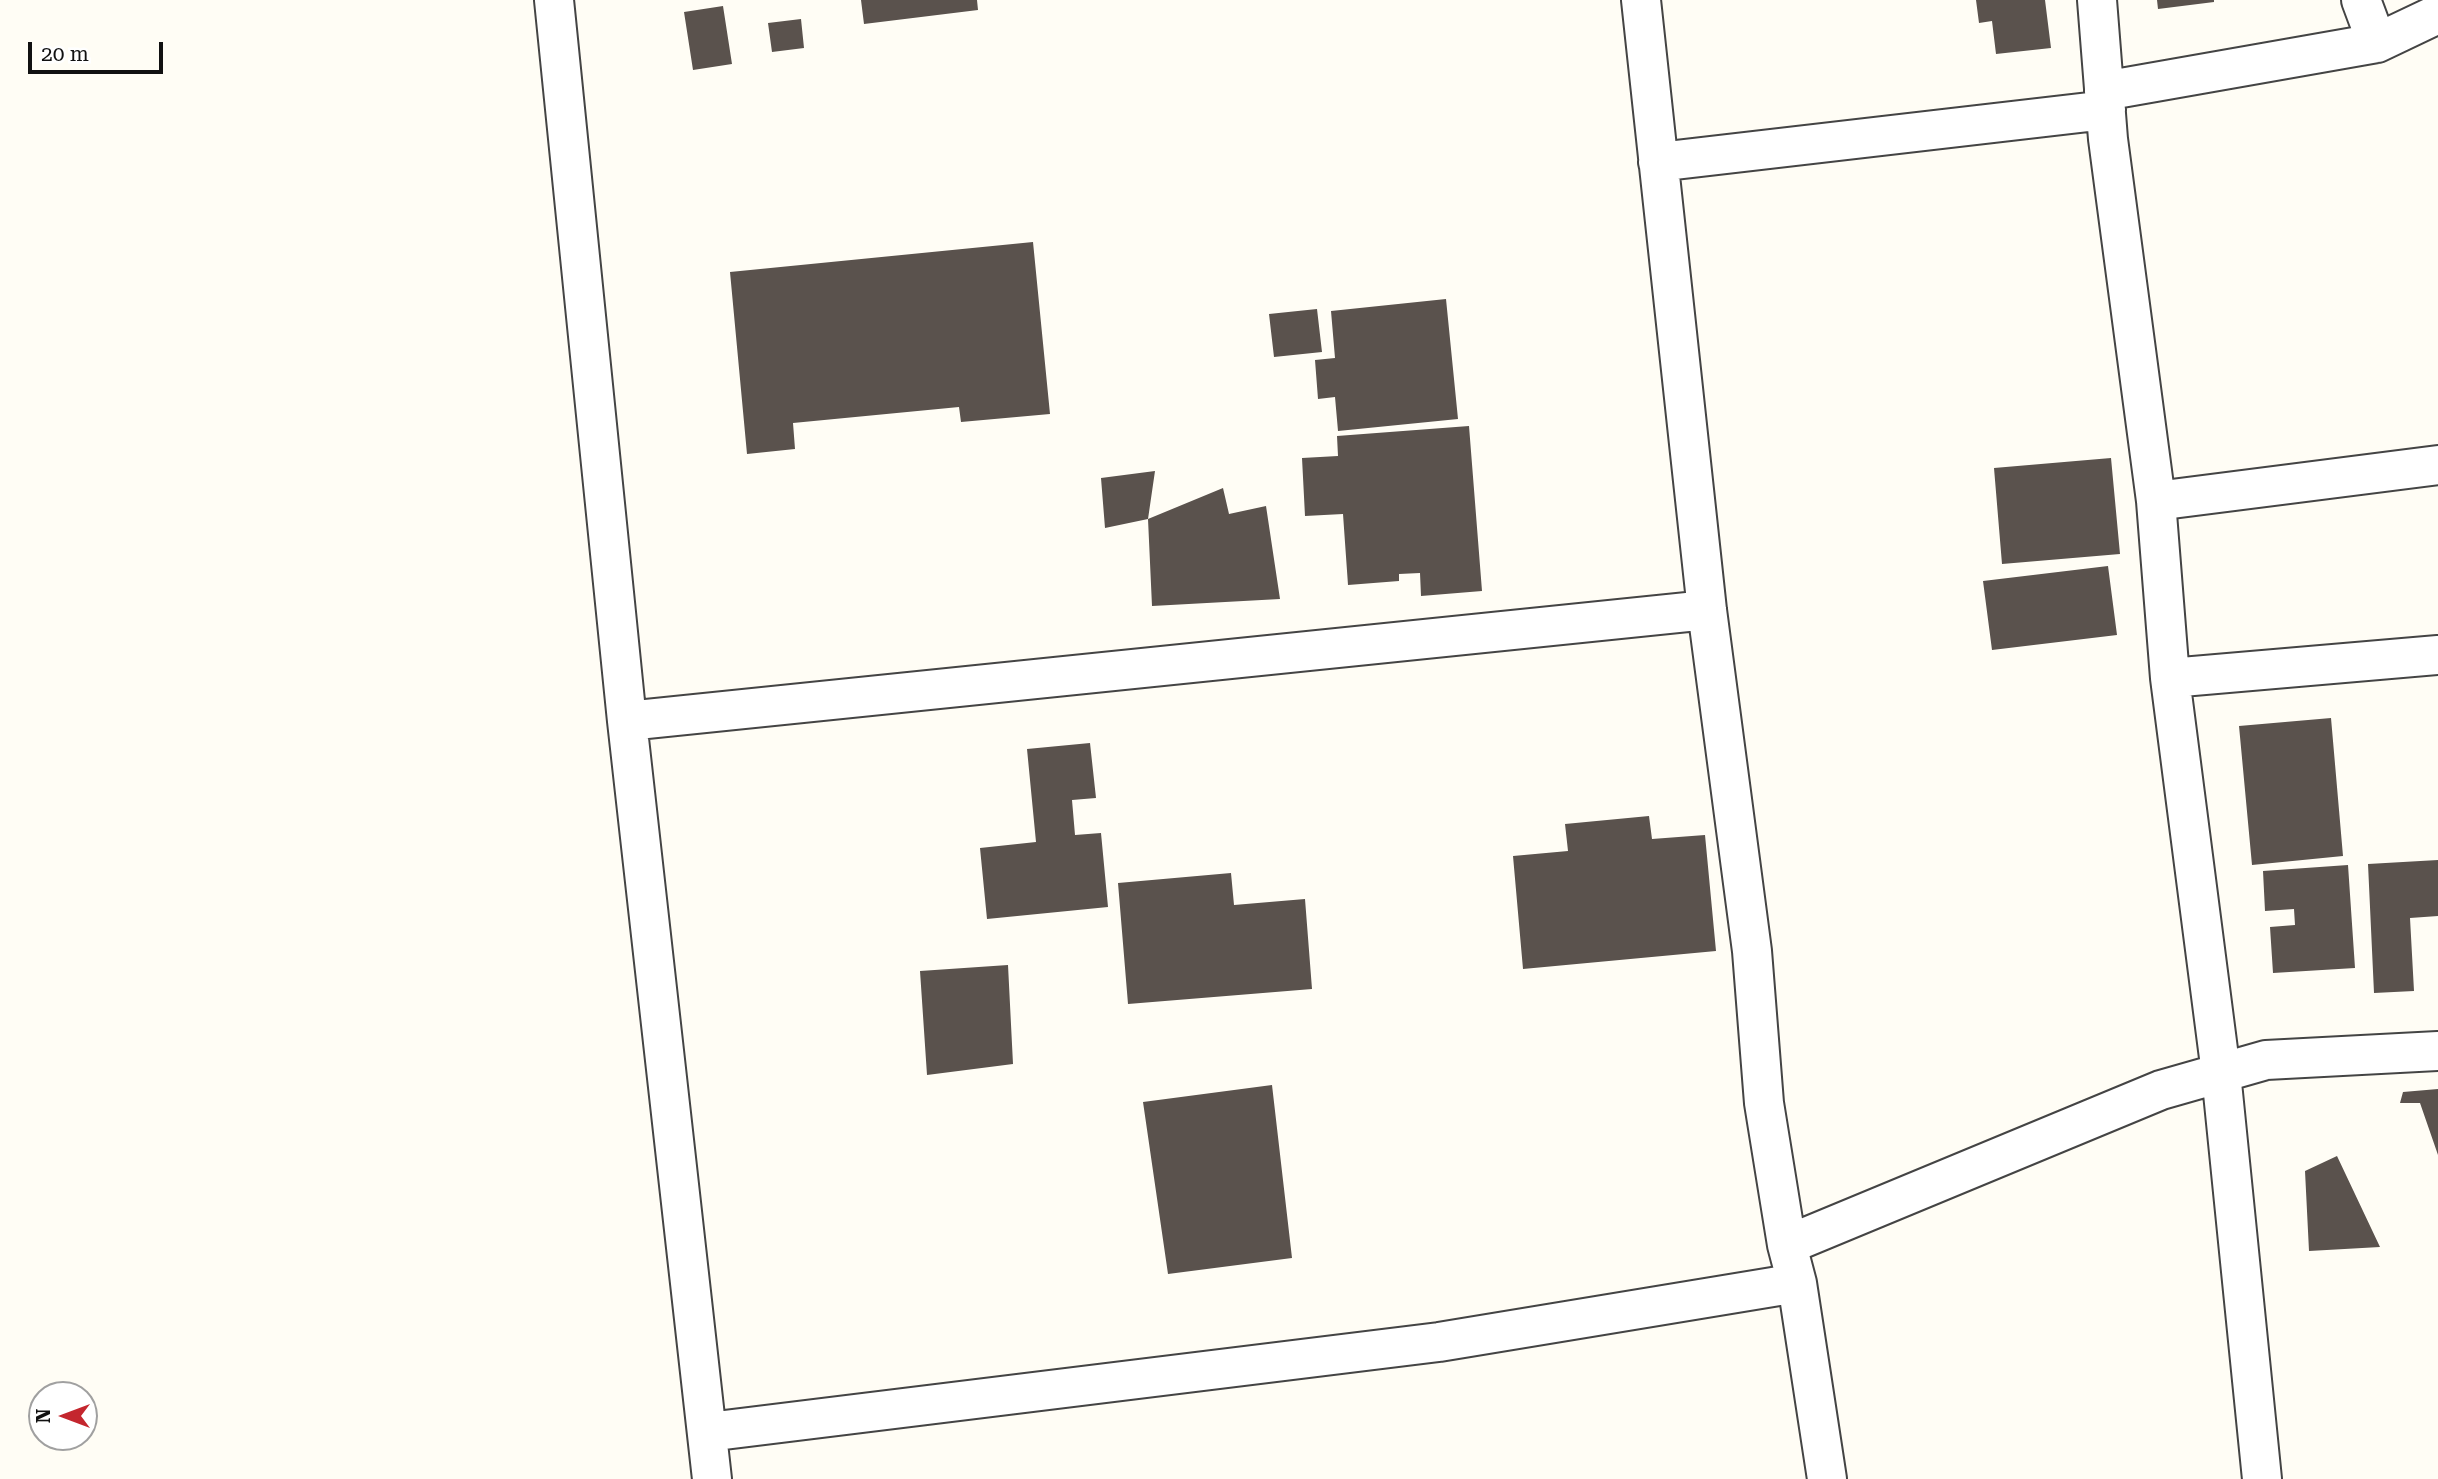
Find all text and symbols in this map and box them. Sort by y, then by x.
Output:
scale bar [32,28,166,72]
text: 20 m [41,42,89,66]
north arrow [28,1381,98,1451]
text: N [32,1409,55,1423]

